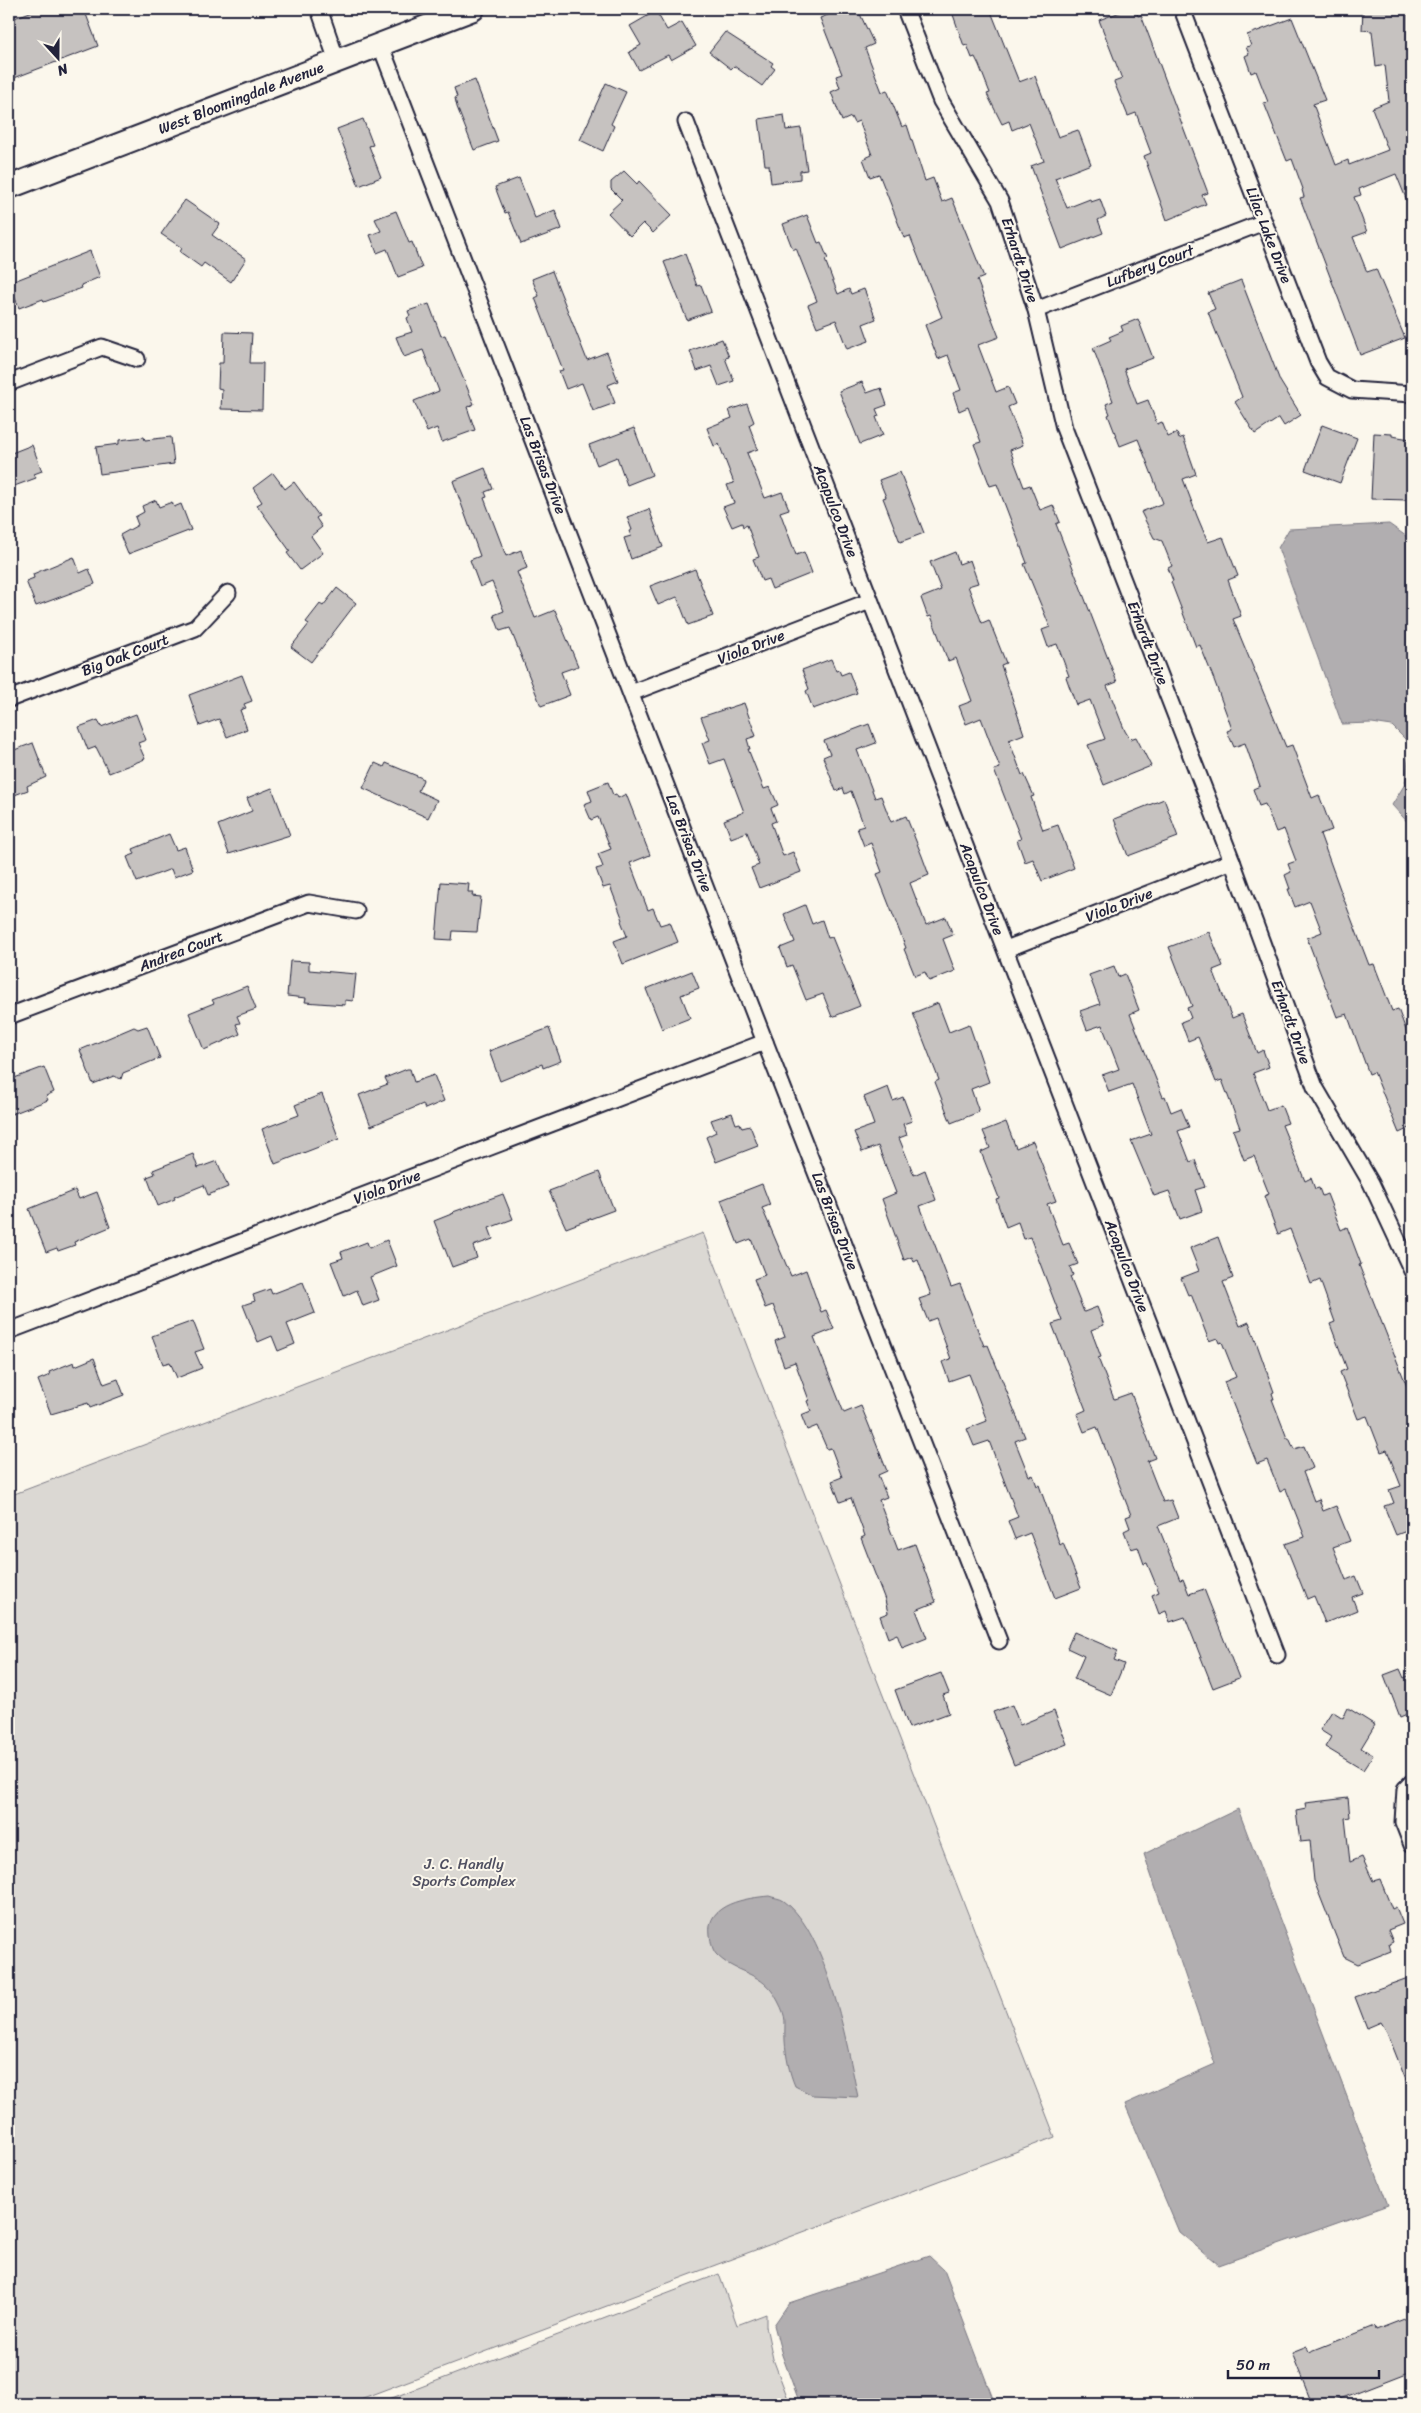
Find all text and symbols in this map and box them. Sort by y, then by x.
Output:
north arrow [32,32,82,82]
street label: West Bloomingdale Avenue [154,54,328,142]
text: N [53,56,72,83]
street label: Lilac Lake Drive [1239,183,1299,287]
street label: Erhardt Drive [994,214,1046,306]
street label: Lufbery Court [1102,237,1199,295]
street label: Las Brisas Drive [512,412,574,518]
street label: Acapulco Drive [806,460,866,562]
street label: Erhardt Drive [1120,597,1176,689]
street label: Viola Drive [714,622,789,672]
street label: Big Oak Court [78,626,173,684]
street label: Las Brisas Drive [658,790,720,896]
street label: Acapulco Drive [952,838,1012,940]
street label: Viola Drive [1082,880,1157,930]
street label: Andrea Court [134,923,227,979]
street label: Erhardt Drive [1264,976,1318,1068]
street label: Viola Drive [350,1162,425,1212]
street label: Las Brisas Drive [804,1168,866,1274]
street label: Acapulco Drive [1097,1215,1157,1317]
park label: J. C. Handly Sports Complex [412,1851,516,1894]
scale bar [1228,2348,1380,2380]
text: 50 m [1236,2352,1271,2378]

